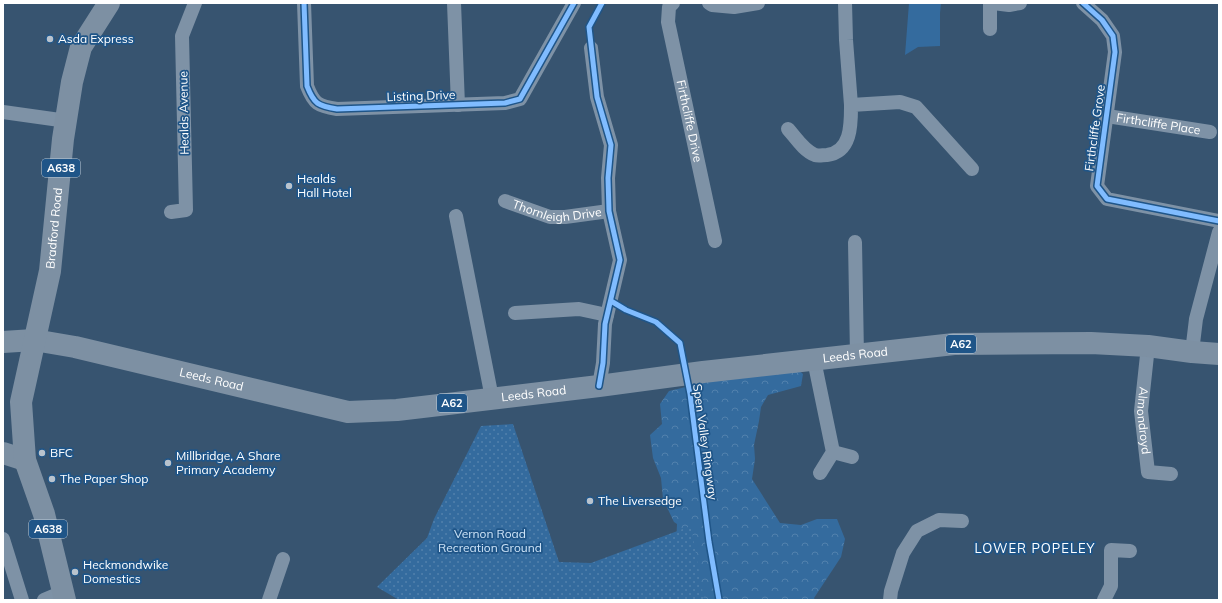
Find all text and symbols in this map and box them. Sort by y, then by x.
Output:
place label: Asda Express [58,31,134,46]
marker: Asda Express [45,34,55,44]
street label: Healds Avenue [175,71,192,155]
street label: Firthcliffe Drive [674,78,706,163]
street label: Firthcliffe Grove [1081,84,1108,172]
street label: Listing Drive [386,87,456,104]
street label: Firthcliffe Place [1115,110,1202,137]
road number: A638 [42,159,80,177]
place label: Healds Hall Hotel [297,171,352,200]
marker: Healds Hall Hotel [284,181,294,191]
street label: Bradford Road [42,187,65,270]
street label: Thornleigh Drive [511,196,602,224]
road number: A62 [946,335,976,353]
street label: Leeds Road [822,343,889,366]
street label: Leeds Road [178,364,245,394]
street label: Leeds Road [500,382,567,405]
street label: Spen Valley Ringway [690,383,721,502]
street label: Almondroyd [1134,386,1154,455]
road number: A62 [437,394,467,412]
place label: BFC [50,445,73,460]
marker: BFC [37,448,47,458]
place label: Millbridge, A Share Primary Academy [176,448,281,477]
marker: Millbridge, A Share Primary Academy [163,458,173,468]
place label: The Paper Shop [60,471,148,486]
marker: The Paper Shop [47,474,57,484]
place label: The Liversedge [598,493,682,508]
marker: The Liversedge [585,496,595,506]
road number: A638 [29,520,67,538]
park label: Vernon Road Recreation Ground [438,526,542,555]
district label: LOWER POPELEY [975,540,1096,556]
place label: Heckmondwike Domestics [83,557,168,586]
marker: Heckmondwike Domestics [70,567,80,577]

